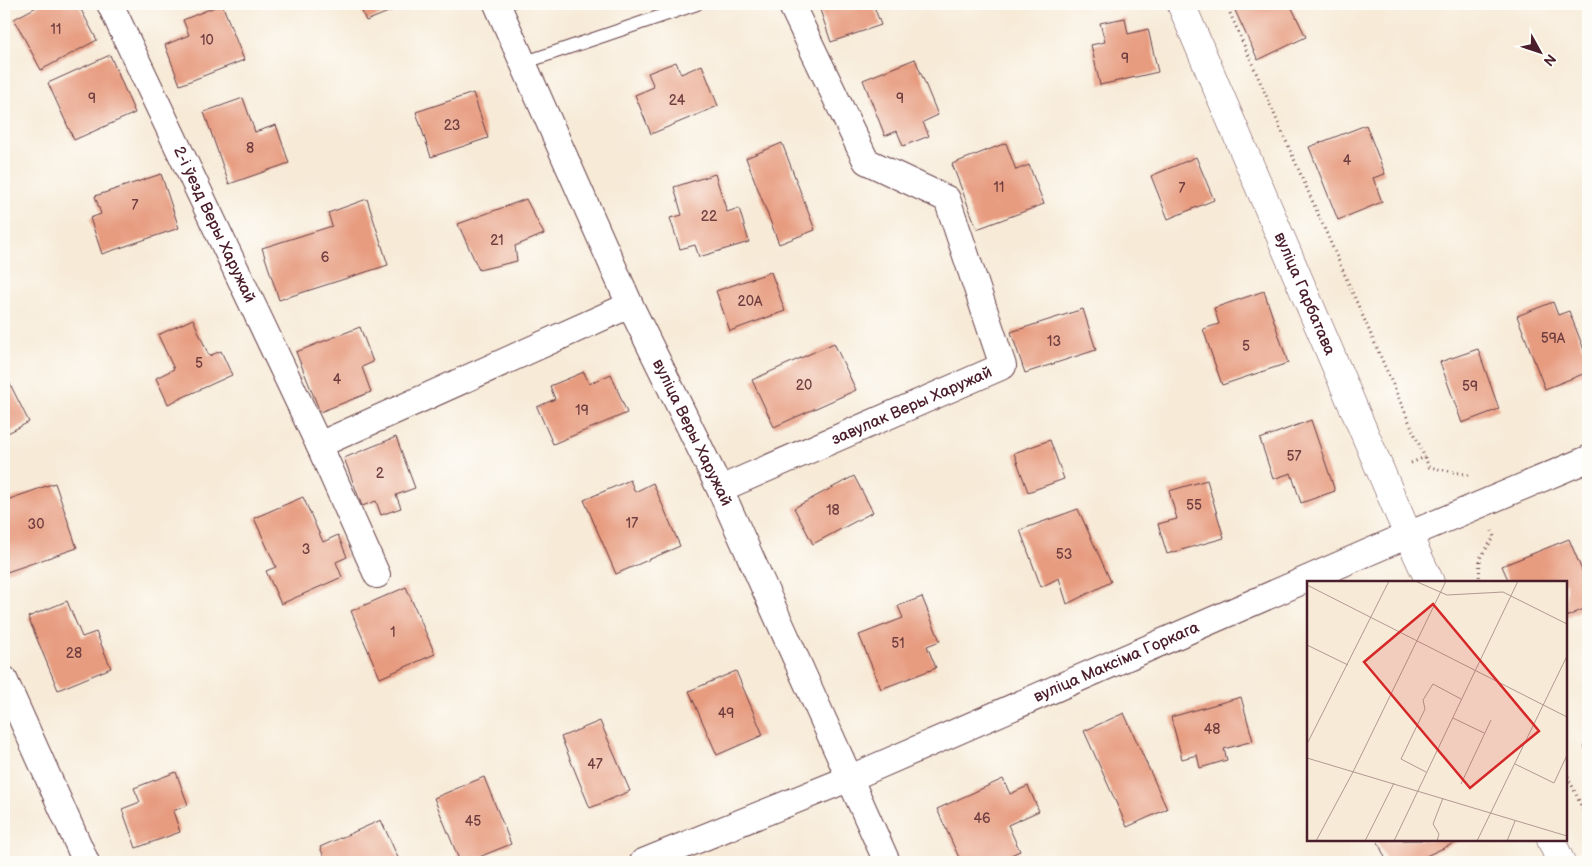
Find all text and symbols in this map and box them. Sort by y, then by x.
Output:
house number: 11 [51,21,61,38]
north arrow [1514,28,1564,78]
house number: 10 [200,32,214,49]
house number: 9 [1121,50,1129,67]
text: N [1540,51,1559,70]
house number: 9 [88,90,96,107]
house number: 9 [896,90,904,107]
house number: 24 [669,92,686,109]
house number: 23 [444,117,460,134]
house number: 8 [246,140,254,157]
street label: 2-і ўезд Веры Харужай [169,143,260,306]
house number: 4 [1343,152,1352,169]
house number: 11 [994,179,1004,196]
house number: 7 [1179,180,1186,197]
house number: 7 [132,197,139,214]
house number: 22 [701,208,718,225]
street label: вуліца Гарбатава [1270,229,1340,359]
house number: 21 [490,232,504,249]
house number: 6 [321,249,330,266]
house number: 20А [738,293,763,310]
house number: 59А [1541,330,1566,347]
house number: 13 [1047,333,1061,350]
house number: 5 [1242,338,1250,355]
house number: 5 [195,355,203,372]
street label: вуліца Веры Харужай [648,356,736,509]
street label: завулак Веры Харужай [828,362,995,449]
house number: 4 [333,371,342,388]
house number: 20 [796,377,812,394]
house number: 59 [1462,378,1478,395]
house number: 19 [575,402,589,419]
house number: 57 [1287,448,1302,465]
house number: 2 [376,465,385,482]
house number: 55 [1186,497,1202,514]
house number: 18 [826,502,840,519]
house number: 17 [626,515,638,532]
house number: 30 [28,516,44,533]
house number: 3 [302,541,310,558]
house number: 53 [1056,546,1072,563]
inset map [1307,581,1567,841]
street label: вуліца Максіма Горкага [1031,617,1203,706]
house number: 1 [390,624,396,641]
house number: 51 [891,635,905,652]
house number: 28 [66,645,82,662]
house number: 49 [718,705,734,722]
house number: 48 [1204,721,1220,738]
house number: 47 [587,756,603,773]
house number: 46 [973,810,991,827]
house number: 45 [465,813,481,830]

